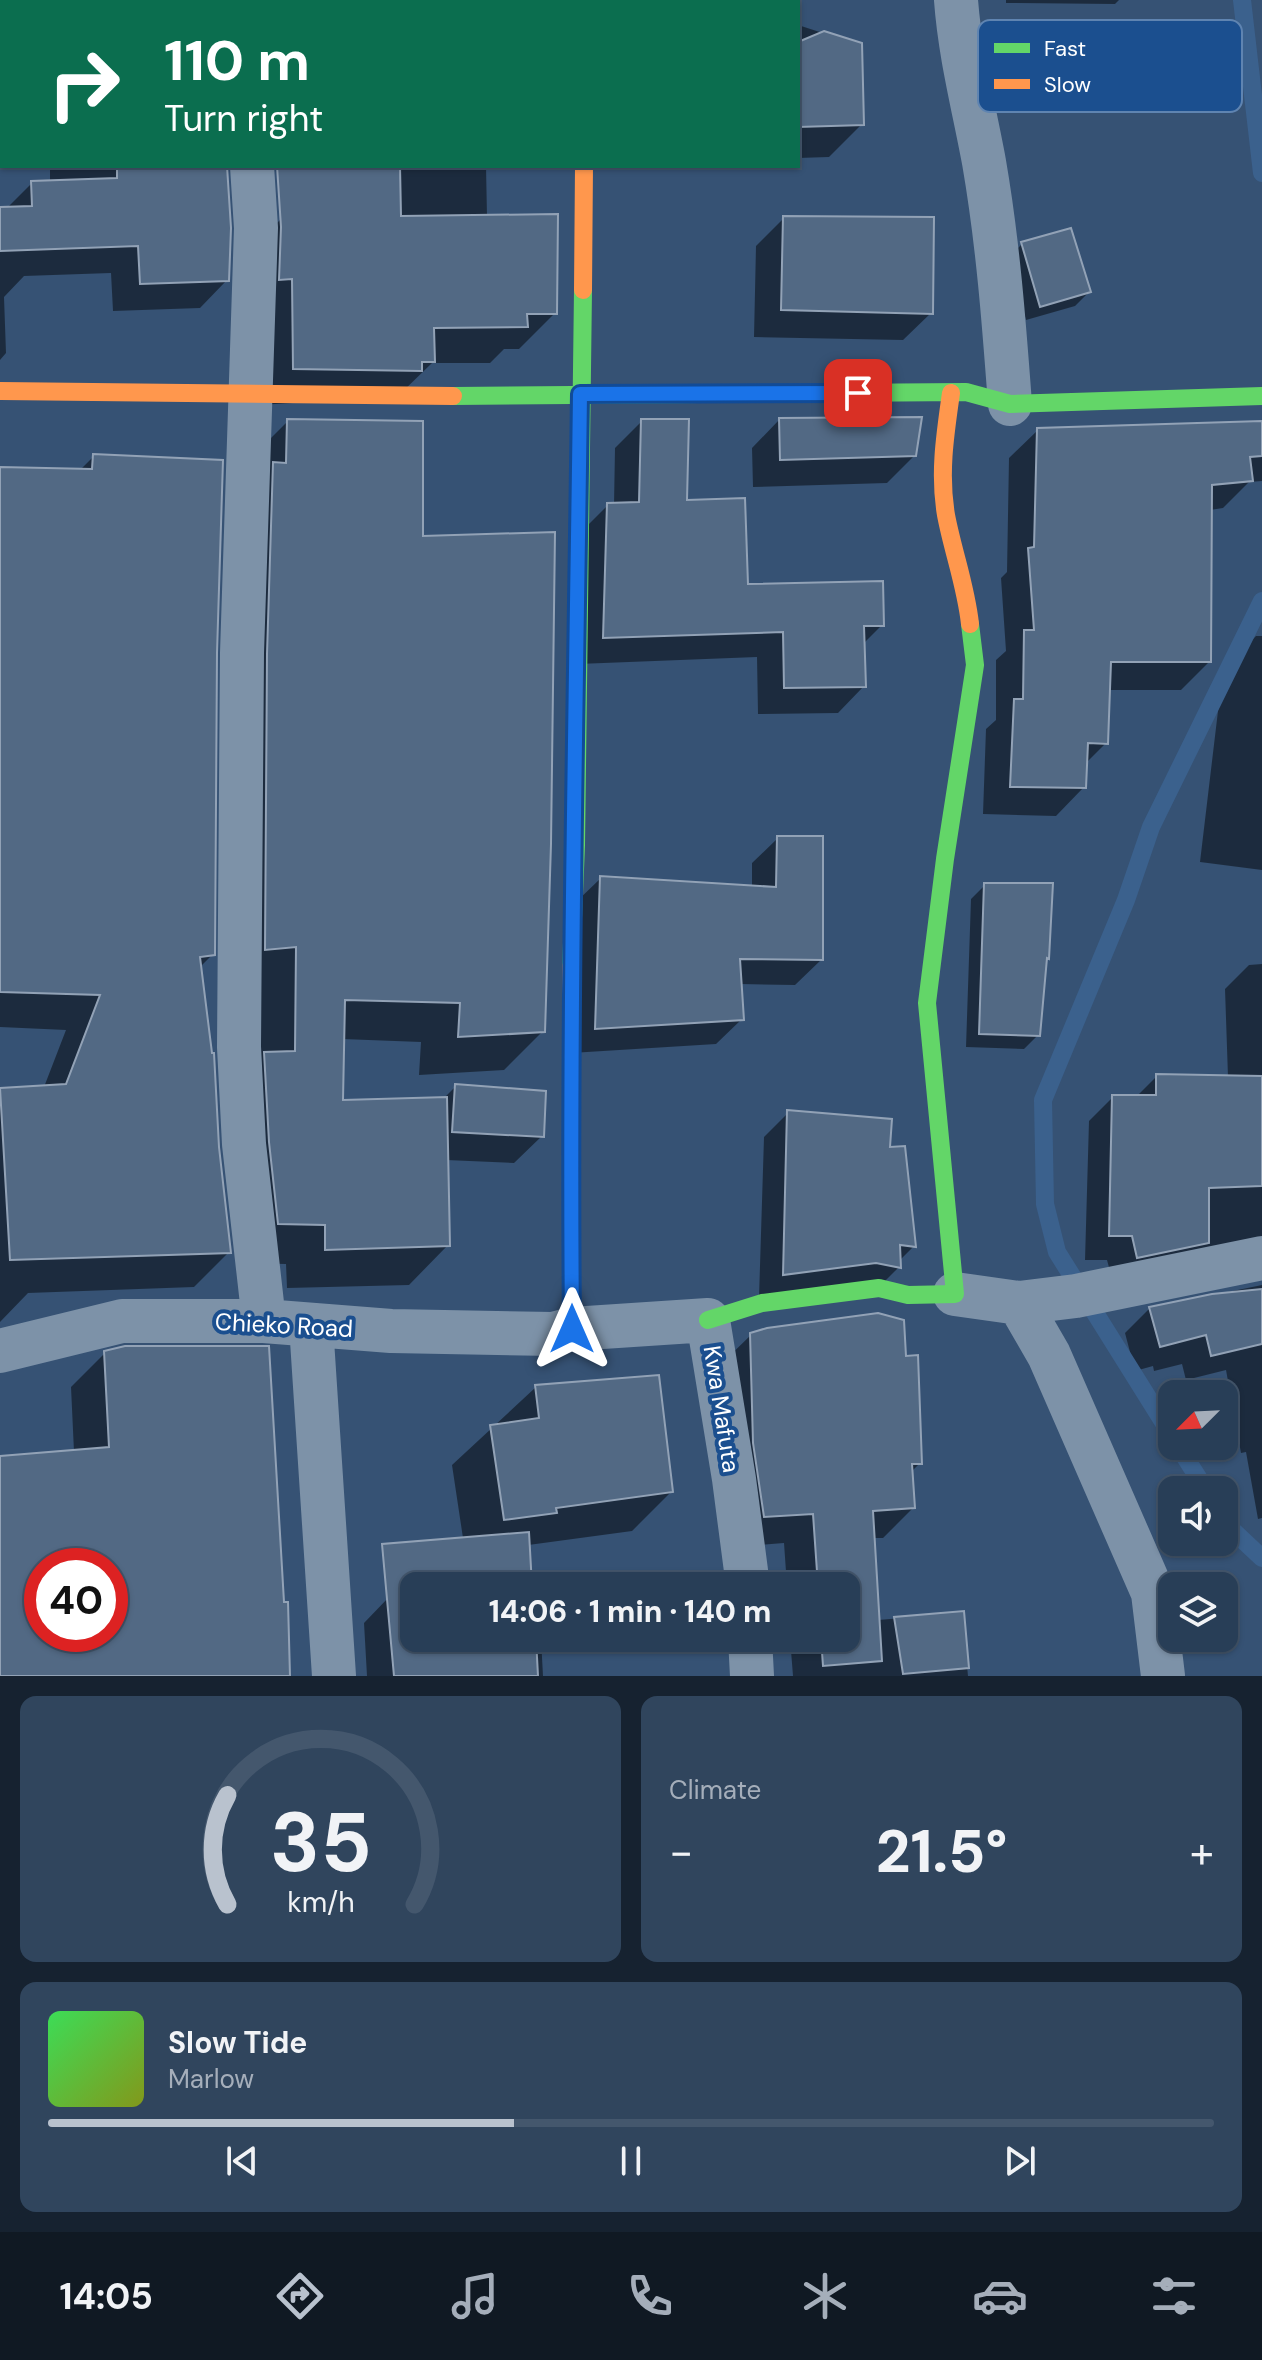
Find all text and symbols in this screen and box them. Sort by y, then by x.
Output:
legend [978,20,1242,112]
text: 110 m [164,24,310,97]
icon: right [32,32,136,136]
text: Fast [1044,34,1086,63]
text: Slow [1044,70,1091,99]
text: Turn right [164,95,323,142]
pin [824,359,892,427]
icon: arrive [836,371,880,415]
position arrow [530,1287,614,1371]
street label: Chieko Road [214,1306,354,1344]
street label: Kwa Mafuta [697,1343,747,1475]
north arrow [1158,1380,1238,1460]
map controls [1158,1380,1238,1652]
button: sound [1158,1476,1238,1556]
speed limit sign: 40 [24,1548,128,1652]
button: layers [1158,1572,1238,1652]
text: 14:06 · 1 min · 140 m [489,1592,771,1631]
text: Climate [669,1773,761,1807]
text: 35 [270,1788,371,1897]
text: 21.5° [876,1812,1007,1891]
text: − [669,1823,693,1881]
text: + [1190,1823,1214,1881]
text: km/h [287,1884,354,1921]
text: Slow Tide [168,2023,307,2062]
text: Marlow [168,2062,254,2096]
icon: previous [220,2139,264,2183]
icon: pause [609,2139,653,2183]
icon: next [998,2139,1042,2183]
icon: directions [272,2268,328,2324]
icon: music [447,2268,503,2324]
icon: phone [622,2268,678,2324]
icon: climate [797,2268,853,2324]
icon: car [972,2268,1028,2324]
icon: filters [1146,2268,1202,2324]
text: 14:05 [59,2273,153,2320]

